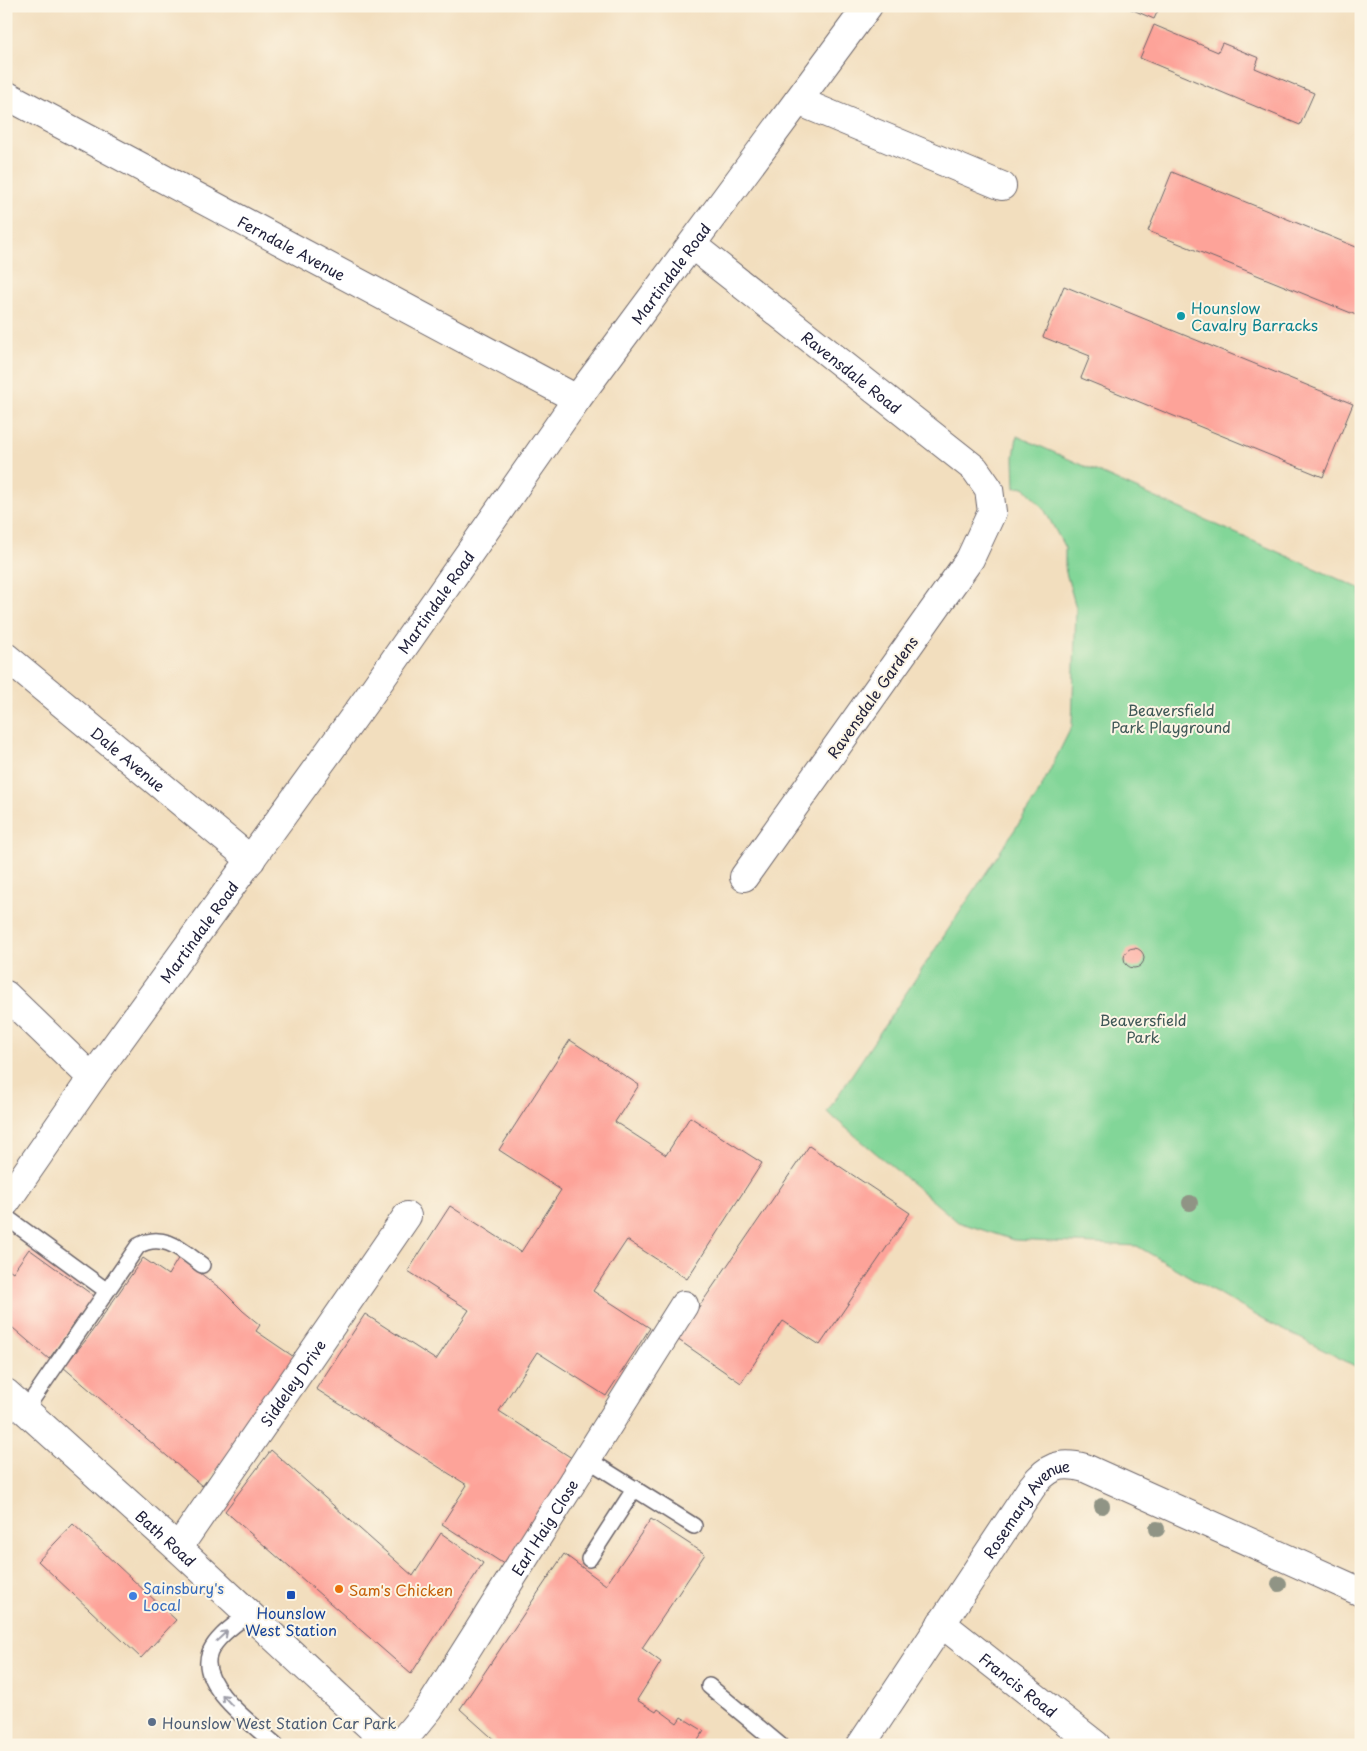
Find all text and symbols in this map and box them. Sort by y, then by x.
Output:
street label: Ferndale Avenue [234,209,350,285]
street label: Martindale Road [625,218,715,329]
place label: Hounslow Cavalry Barracks [1191,296,1318,336]
marker: Hounslow Cavalry Barracks [1175,310,1187,322]
street label: Ravensdale Road [797,325,907,418]
street label: Martindale Road [391,546,479,658]
street label: Ravensdale Gardens [821,631,923,763]
park label: Beaversfield Park Playground [1111,698,1231,738]
street label: Dale Avenue [86,721,171,796]
street label: Martindale Road [154,876,243,987]
park label: Beaversfield Park [1099,1008,1187,1048]
street label: Siddeley Drive [254,1334,330,1431]
street label: Rosemary Avenue [977,1454,1070,1562]
street label: Earl Haig Close [505,1474,583,1580]
street label: Bath Road [131,1504,202,1571]
place label: Sainsbury's Local [143,1576,224,1616]
place label: Sam's Chicken [349,1578,453,1601]
marker: Sam's Chicken [333,1583,345,1595]
marker: Hounslow West Station [285,1589,297,1601]
marker: Sainsbury's Local [127,1590,139,1602]
place label: Hounslow West Station [245,1601,337,1641]
one-way arrow [216,1630,228,1642]
street label: Francis Road [975,1646,1063,1722]
one-way arrow [221,1694,233,1706]
place label: Hounslow West Station Car Park [162,1711,396,1734]
marker: Hounslow West Station Car Park [146,1716,158,1728]

